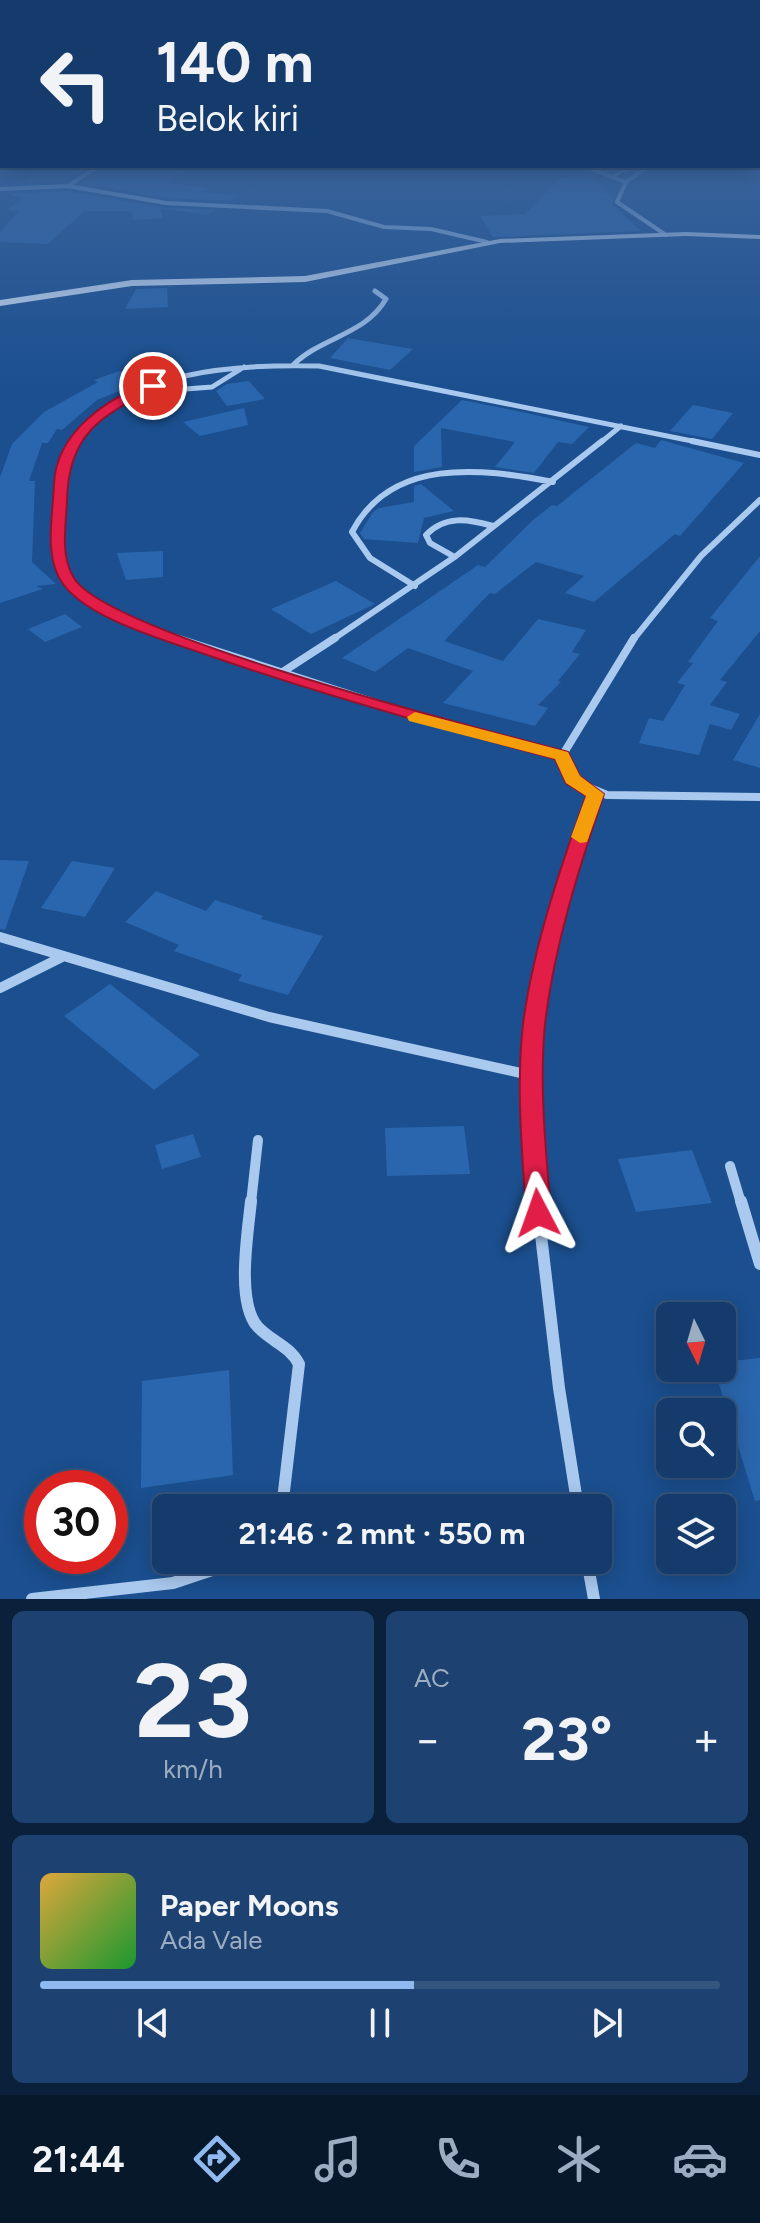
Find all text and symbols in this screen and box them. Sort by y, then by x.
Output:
text: 140 m [156,29,314,96]
icon: left [24,32,128,136]
text: Belok kiri [156,97,299,140]
pin [119,352,187,420]
icon: arrive [131,364,175,408]
position arrow [496,1171,580,1255]
north arrow [656,1302,736,1382]
map controls [656,1302,736,1574]
button: search [656,1398,736,1478]
speed limit sign: 30 [24,1470,128,1574]
button: layers [656,1494,736,1574]
text: 21:46 · 2 mnt · 550 m [239,1515,525,1552]
text: 23 [134,1638,252,1763]
text: AC [414,1662,450,1694]
text: 23° [522,1703,612,1775]
text: − [414,1713,441,1766]
text: + [693,1713,720,1766]
text: km/h [163,1753,223,1785]
text: Paper Moons [160,1887,339,1924]
text: Ada Vale [160,1924,263,1956]
icon: previous [131,2001,175,2045]
icon: pause [358,2001,402,2045]
icon: next [585,2001,629,2045]
icon: directions [189,2131,245,2187]
icon: music [310,2131,366,2187]
icon: phone [430,2131,486,2187]
icon: climate [551,2131,607,2187]
icon: car [672,2131,728,2187]
text: 21:44 [32,2138,125,2181]

